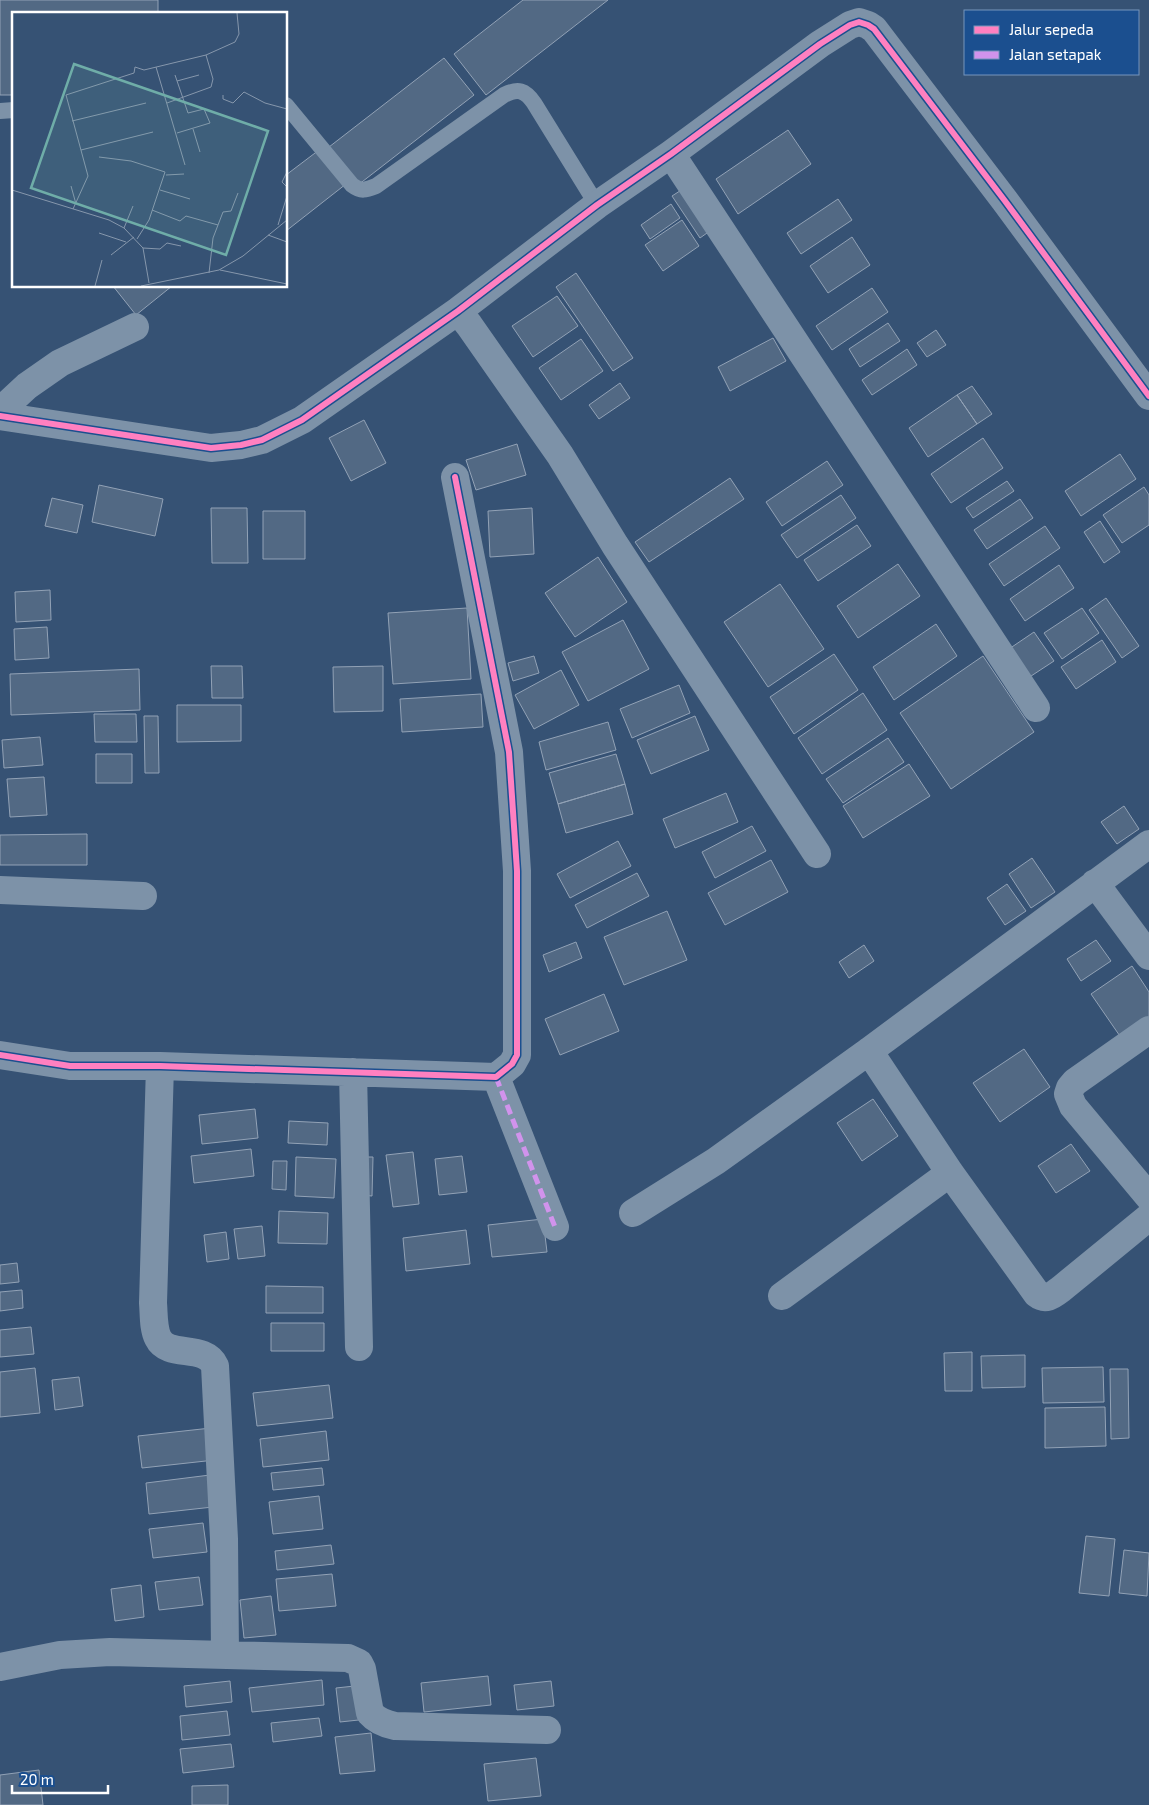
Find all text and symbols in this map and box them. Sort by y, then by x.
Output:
legend [964,10,1139,75]
inset map [12,12,288,288]
text: Jalur sepeda [1009,20,1094,38]
text: Jalan setapak [1009,45,1102,63]
scale bar [12,1762,109,1794]
text: 20 m [20,1770,54,1788]

